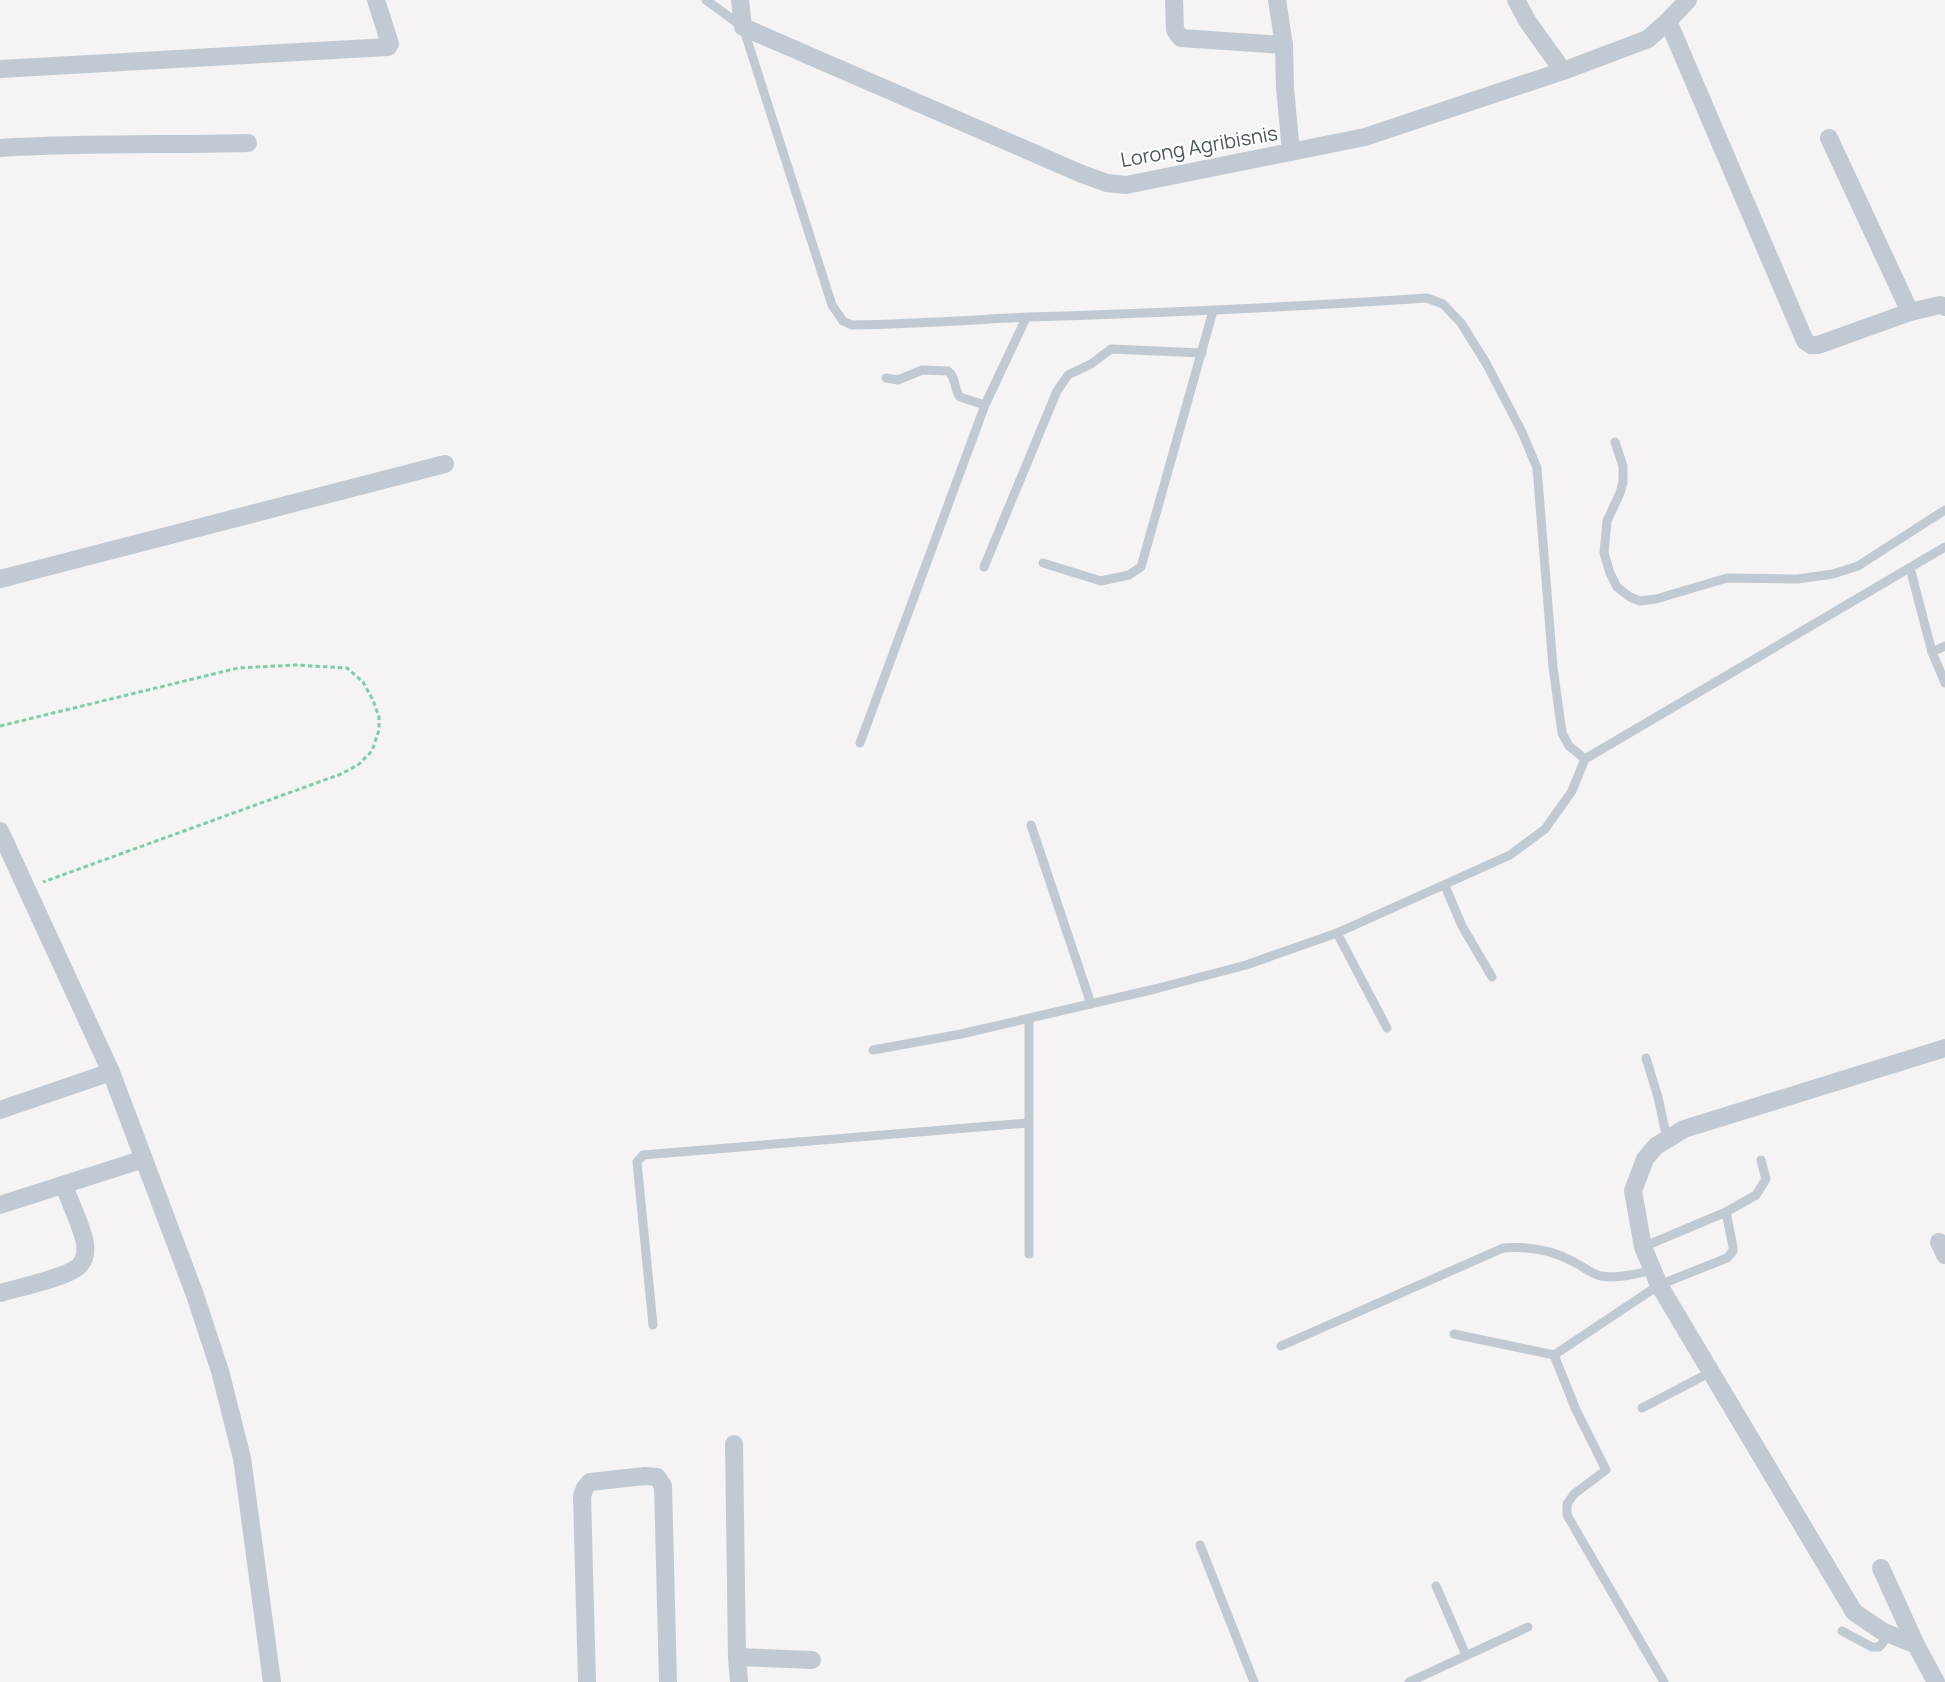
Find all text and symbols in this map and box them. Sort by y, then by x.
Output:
street label: Lorong Agribisnis [1118,119,1280,173]

